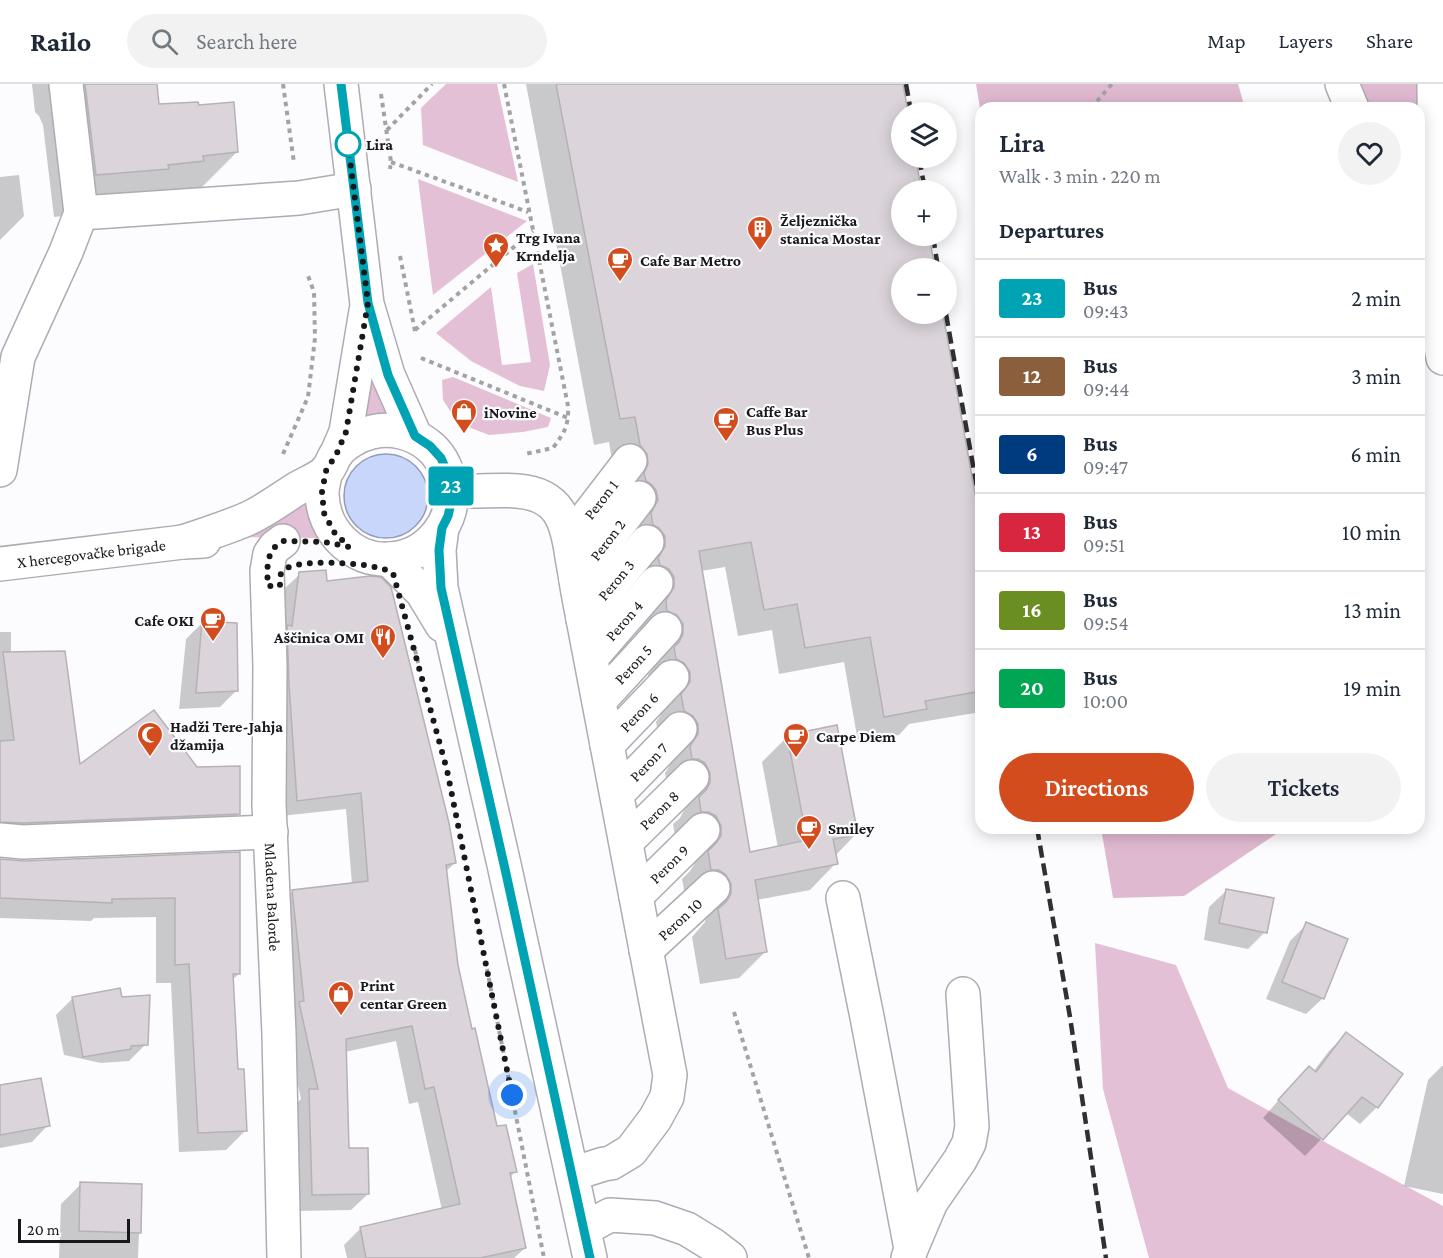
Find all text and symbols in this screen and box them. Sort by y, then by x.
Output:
search box [127,14,547,68]
icon: search [148,25,181,58]
text: Railo [30,26,91,57]
text: Search here [196,29,297,54]
text: Map [1207,29,1246,53]
text: Layers [1279,29,1333,53]
text: Share [1366,29,1413,53]
map controls [891,102,957,324]
button: layers [891,102,957,168]
button: heart [1338,122,1401,185]
text: Lira [999,127,1045,158]
marker: Lira [335,131,361,157]
place label: Lira [366,136,393,153]
text: Walk · 3 min · 220 m [999,165,1161,187]
button: + [891,180,957,246]
place label: Željeznička stanica Mostar [780,212,881,247]
building icon: Željeznička stanica Mostar [745,214,775,252]
text: Departures [999,218,1104,243]
place label: Trg Ivana Krndelja [516,229,581,265]
place icon: Trg Ivana Krndelja [481,231,511,269]
cafe icon: Cafe Bar Metro [605,245,635,283]
place label: Cafe Bar Metro [640,252,741,269]
button: − [891,258,957,324]
text: Bus [1083,275,1117,300]
text: 23 [1022,286,1042,310]
text: 2 min [1351,286,1401,311]
text: 09:43 [1083,300,1129,322]
text: Bus [1083,353,1117,378]
text: 12 [1023,364,1041,388]
text: 3 min [1351,364,1401,389]
text: 09:44 [1083,378,1129,400]
shop icon: iNovine [449,397,479,435]
place label: Caffe Bar Bus Plus [746,403,808,438]
place label: iNovine [484,404,537,421]
cafe icon: Caffe Bar Bus Plus [711,405,741,443]
text: Bus [1083,431,1117,456]
text: 6 [1026,442,1038,466]
text: 6 min [1350,442,1401,467]
text: 09:47 [1083,456,1128,478]
line badge: 23 [424,466,478,506]
text: 23 [441,474,461,498]
street label: Peron 1 [580,477,621,523]
text: Bus [1083,509,1117,534]
street label: Peron 2 [586,516,629,564]
text: 13 [1023,520,1041,544]
text: 10 min [1342,520,1401,545]
text: 09:51 [1083,534,1125,556]
street label: X hercegovačke brigade [16,536,167,571]
street label: Peron 3 [594,557,638,604]
text: Bus [1083,587,1117,612]
street label: Peron 4 [602,597,646,644]
text: 16 [1022,598,1042,622]
text: 13 min [1344,598,1401,623]
cafe icon: Cafe OKI [198,605,228,643]
place label: Cafe OKI [134,612,194,629]
text: 09:54 [1083,612,1129,634]
restaurant icon: Aščinica OMI [368,622,398,660]
place label: Aščinica OMI [273,629,364,646]
street label: Peron 5 [611,641,655,688]
text: Bus [1083,665,1117,690]
text: 20 [1020,676,1044,700]
text: 19 min [1343,676,1401,701]
street label: Peron 6 [617,689,662,735]
text: 10:00 [1083,690,1128,712]
place label: Hadži Tere-Jahja džamija [170,718,283,754]
mosque icon: Hadži Tere-Jahja džamija [135,720,165,758]
cafe icon: Carpe Diem [781,721,811,759]
place label: Carpe Diem [816,728,896,745]
street label: Peron 7 [626,739,672,785]
button: Directions [999,753,1194,822]
button: Tickets [1206,753,1401,822]
street label: Peron 8 [636,787,682,833]
cafe icon: Smiley [794,813,824,851]
place label: Smiley [828,820,874,837]
street label: Peron 9 [646,841,692,887]
street label: Mladena Balorde [262,842,283,952]
street label: Peron 10 [655,895,706,944]
place label: Print centar Green [360,977,447,1012]
shop icon: Print centar Green [326,979,356,1017]
your location [497,1080,527,1110]
scale bar [18,1216,130,1244]
text: 20 m [27,1221,60,1238]

